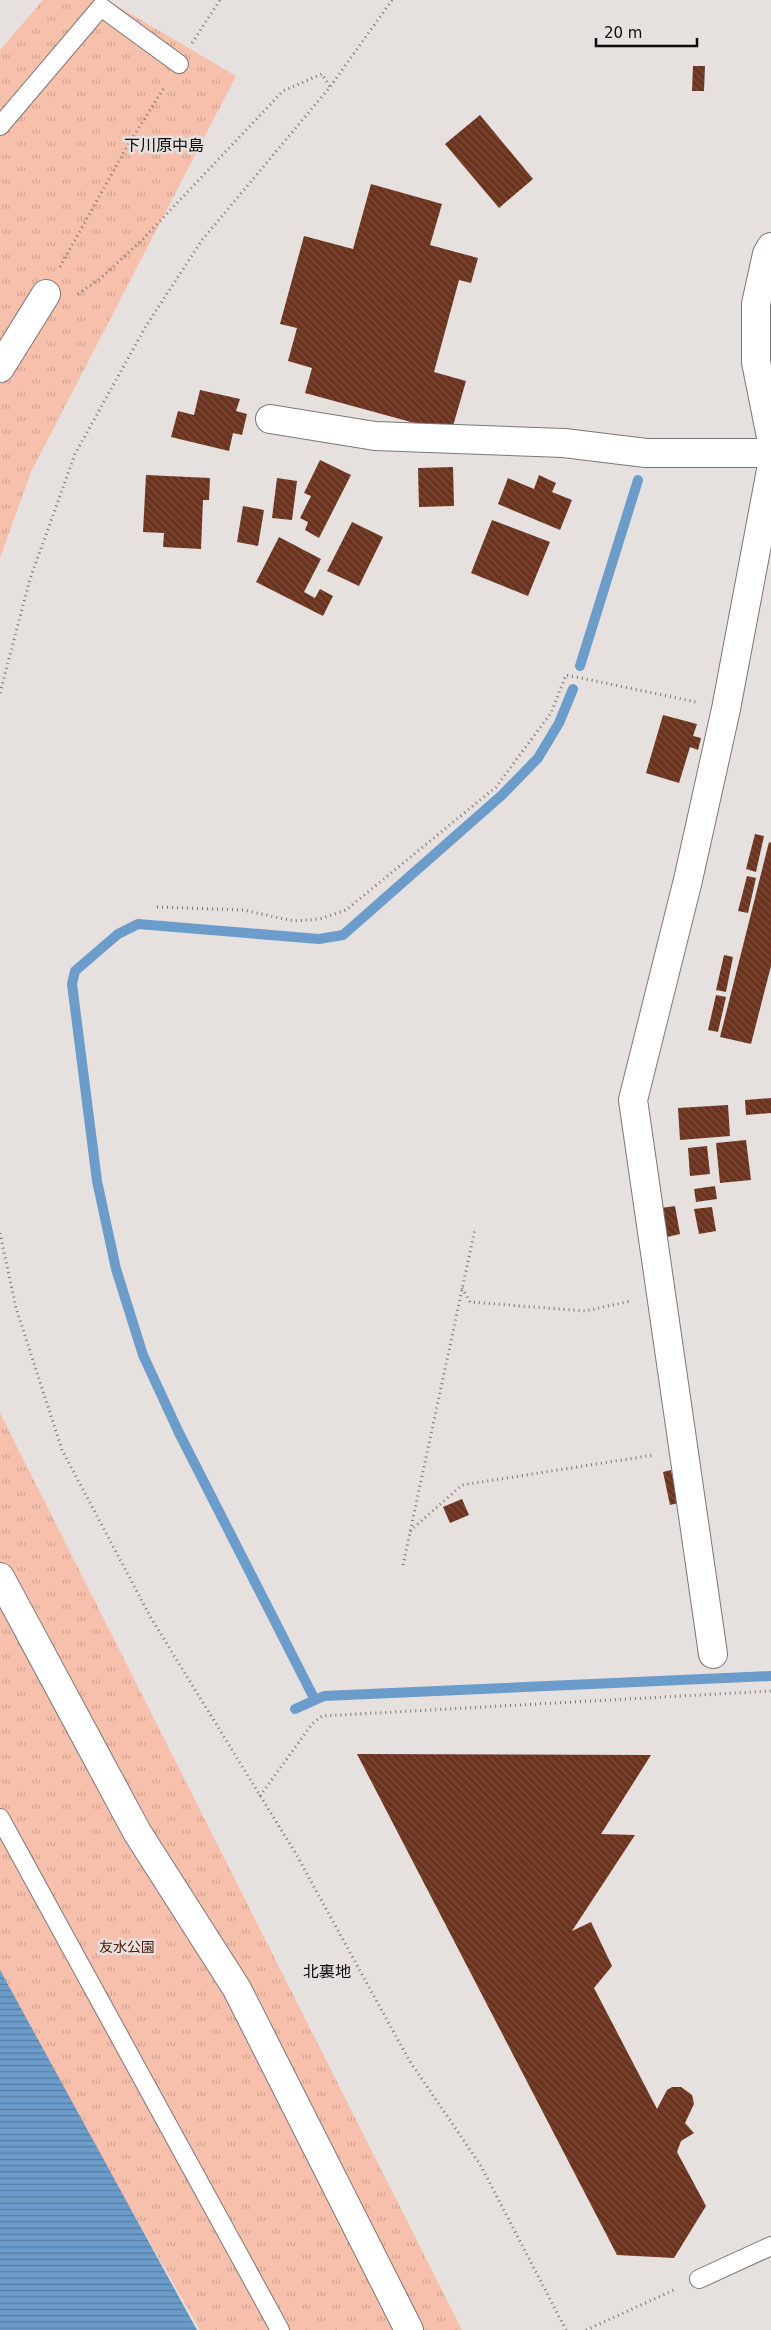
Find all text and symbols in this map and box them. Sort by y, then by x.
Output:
scale bar [596,15,697,47]
text: 20 m [604,24,642,42]
district label: 下川原中島 [124,136,204,155]
park label: 友水公園 [99,1939,155,1955]
district label: 北裏地 [303,1962,351,1981]

